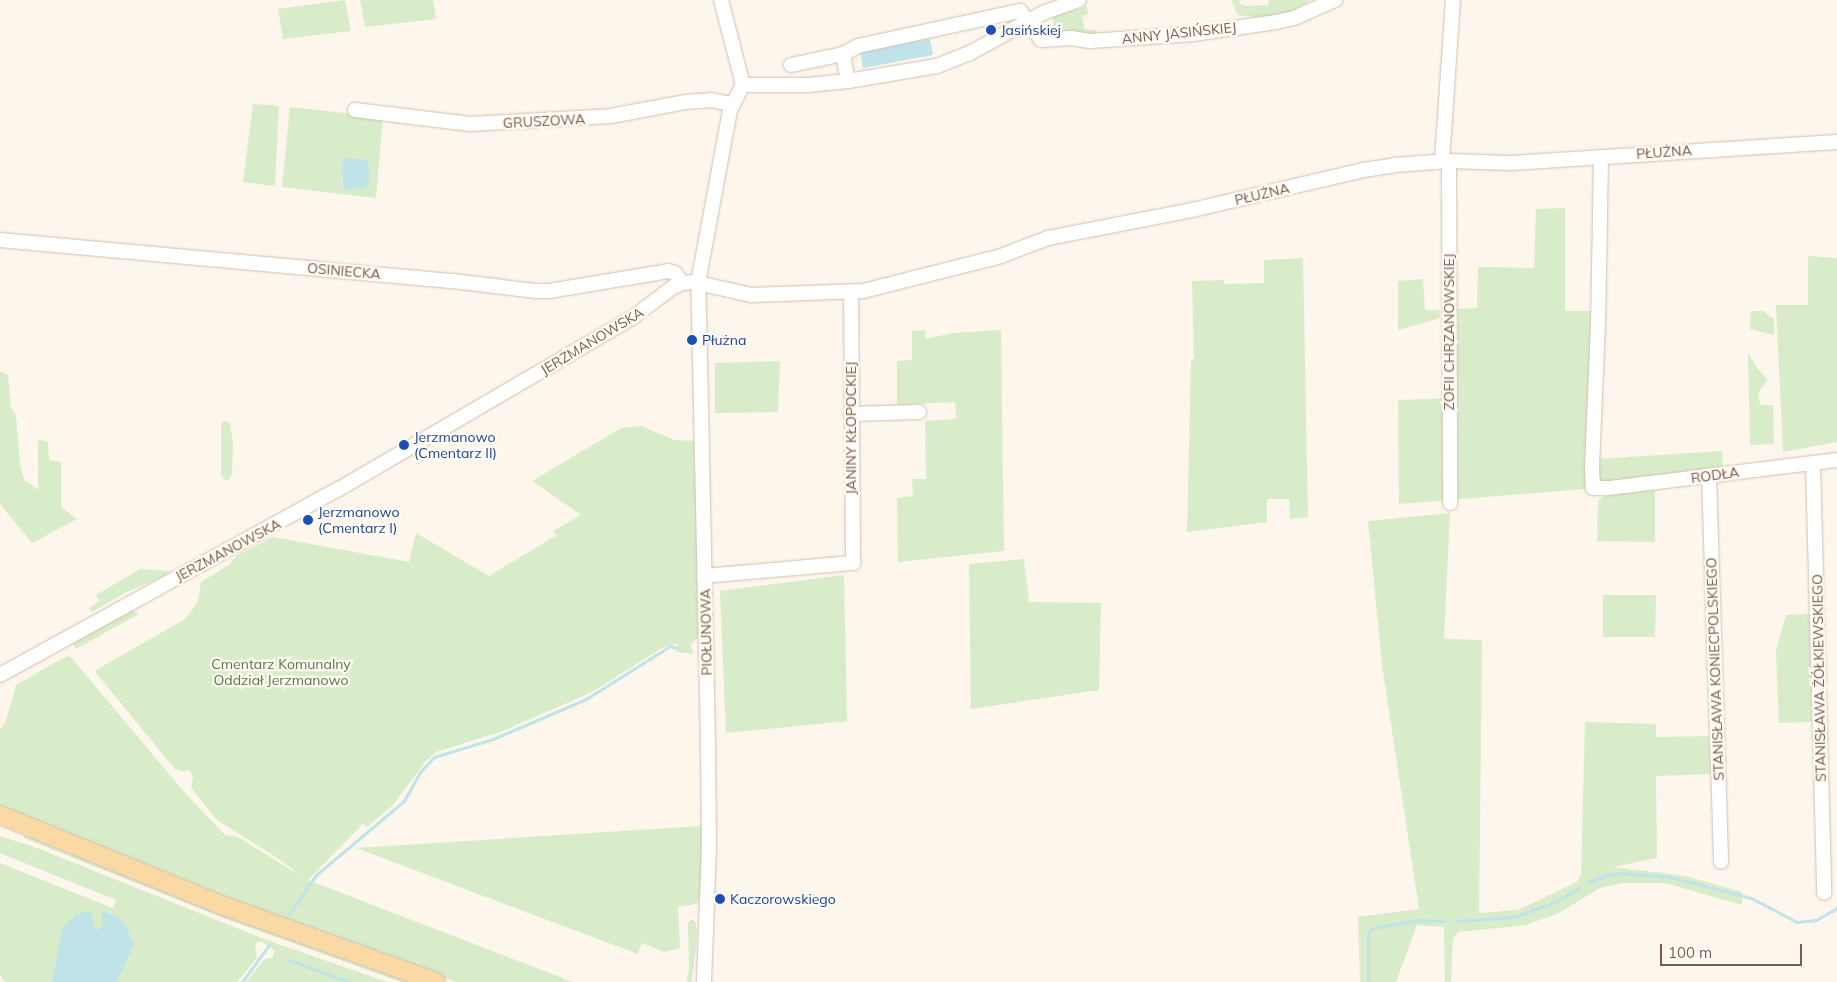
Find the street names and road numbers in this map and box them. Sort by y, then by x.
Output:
street label: ANNY JASIŃSKIEJ [1121,19,1237,47]
street label: GRUSZOWA [502,110,586,132]
street label: PŁUŻNA [1636,142,1692,162]
street label: PŁUŻNA [1233,180,1291,208]
street label: ZOFII CHRZANOWSKIEJ [1441,254,1457,410]
street label: OSINIECKA [307,259,381,283]
street label: JERZMANOWSKA [537,304,647,378]
street label: JANINY KŁOPOCKIEJ [843,361,859,495]
street label: RODŁA [1690,463,1740,487]
street label: JERZMANOWSKA [172,515,284,585]
street label: STANISŁAWA KONIECPOLSKIEGO [1703,557,1727,781]
street label: STANISŁAWA ŻÓŁKIEWSKIEGO [1809,574,1829,782]
street label: PIOŁUNOWA [697,588,715,676]

